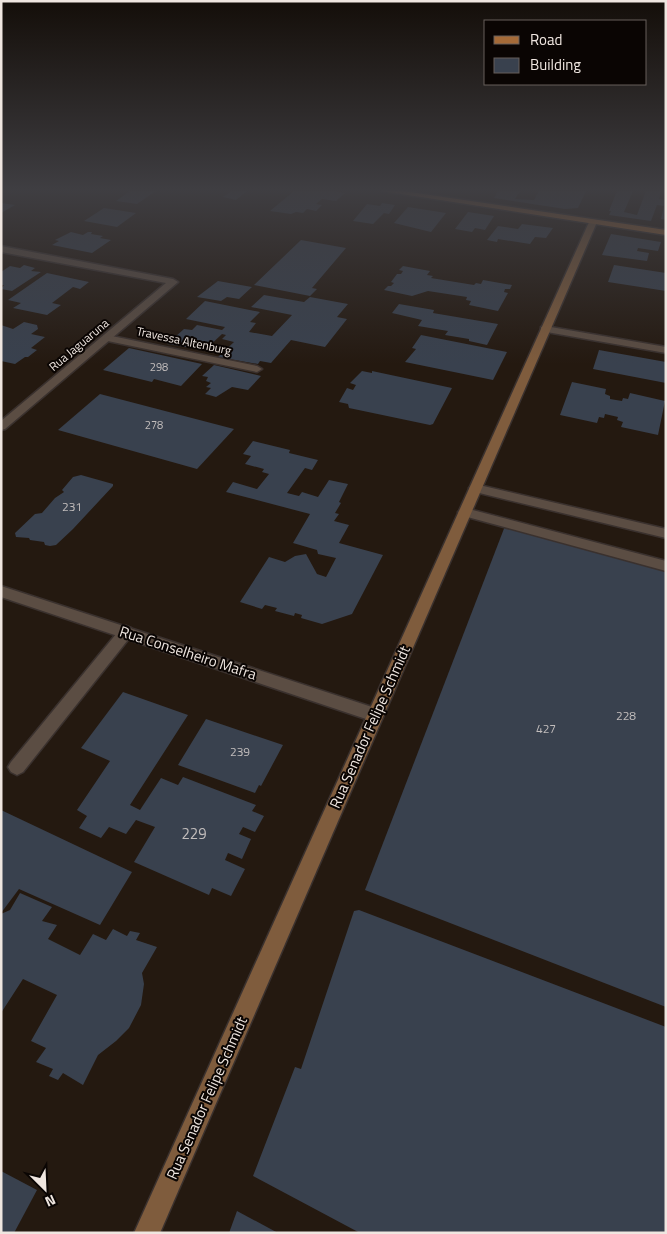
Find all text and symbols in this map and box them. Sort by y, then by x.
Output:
legend [484,20,647,85]
text: Road [530,28,562,51]
text: Building [530,53,581,76]
street label: Rua Jaguaruna [44,314,113,375]
street label: Travessa Altenburg [135,321,233,360]
house number: 298 [150,359,168,375]
house number: 278 [145,417,163,433]
house number: 231 [62,497,82,516]
street label: Rua Conselheiro Mafra [117,620,260,686]
street label: Rua Senador Felipe Schmidt [323,641,416,812]
house number: 228 [616,706,636,725]
house number: 427 [536,719,556,738]
house number: 239 [230,742,250,761]
house number: 229 [181,822,207,845]
street label: Rua Senador Felipe Schmidt [160,1012,253,1183]
north arrow [20,1164,70,1214]
text: N [42,1190,59,1213]

